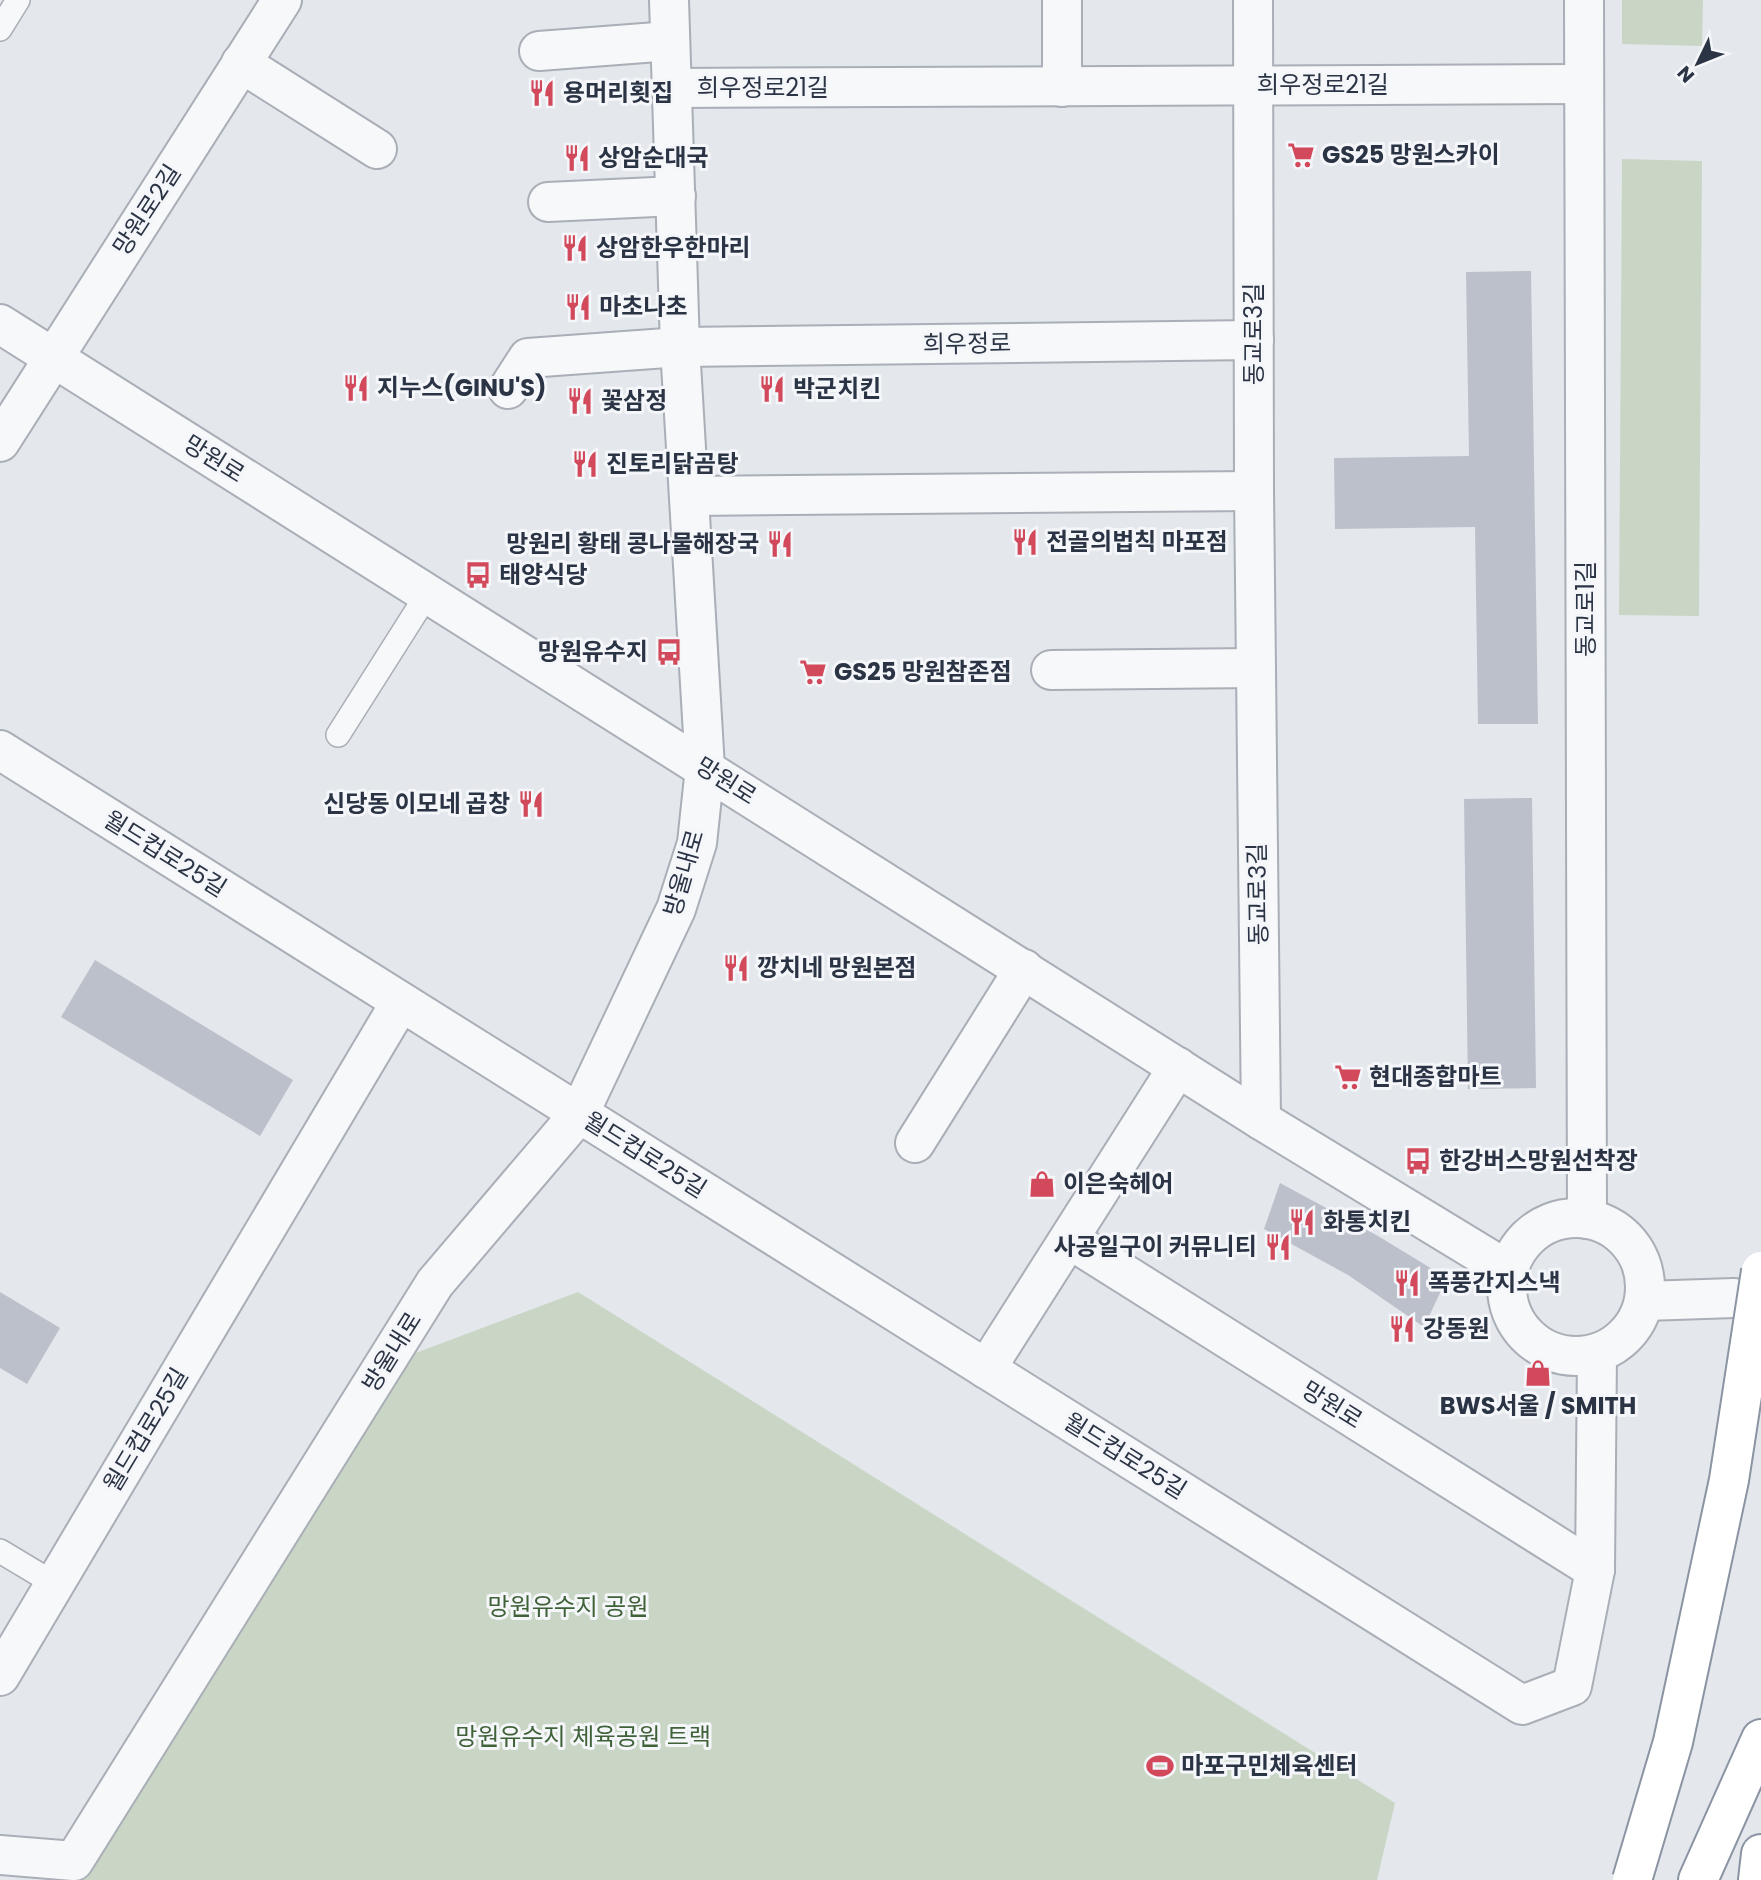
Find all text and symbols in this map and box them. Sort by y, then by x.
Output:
north arrow [1663,28,1733,98]
text: N [1671,60,1701,89]
street label: 희우정로21길 [1257,68,1389,101]
street label: 희우정로21길 [697,71,829,104]
place label: 용머리횟집 [563,76,673,109]
restaurant icon: 용머리횟집 [527,78,557,108]
place label: GS25 망원스카이 [1322,138,1500,171]
supermarket icon: GS25 망원스카이 [1286,140,1316,170]
place label: 상암순대국 [598,141,708,174]
restaurant icon: 상암순대국 [562,143,592,173]
street label: 망원로2길 [105,158,188,262]
place label: 상암한우한마리 [596,231,751,264]
restaurant icon: 상암한우한마리 [560,233,590,263]
street label: 동교로3길 [1237,283,1270,385]
place label: 마초나초 [599,290,687,323]
restaurant icon: 마초나초 [563,292,593,322]
street label: 희우정로 [923,326,1011,361]
place label: 지누스(GINU'S) [377,371,547,404]
place label: 박군치킨 [793,372,881,405]
restaurant icon: 지누스(GINU'S) [341,373,371,403]
restaurant icon: 박군치킨 [757,374,787,404]
place label: 꽃삼정 [601,384,667,417]
restaurant icon: 꽃삼정 [565,386,595,416]
street label: 망원로 [177,427,251,490]
place label: 진토리닭곰탕 [606,447,738,480]
restaurant icon: 진토리닭곰탕 [570,449,600,479]
place label: 전골의법칙 마포점 [1046,525,1228,558]
place label: 망원리 황태 콩나물해장국 [506,527,759,560]
restaurant icon: 전골의법칙 마포점 [1010,527,1040,557]
restaurant icon: 망원리 황태 콩나물해장국 [765,529,795,559]
place label: 태양식당 [499,558,587,591]
bus stop icon: 태양식당 [463,560,493,590]
street label: 동교로1길 [1569,561,1602,657]
place label: 망원유수지 [538,635,648,668]
bus stop icon: 망원유수지 [654,637,684,667]
place label: GS25 망원참존점 [834,655,1012,688]
supermarket icon: GS25 망원참존점 [798,657,828,687]
street label: 망원로 [689,749,763,812]
place label: 신당동 이모네 곱창 [323,787,510,820]
restaurant icon: 신당동 이모네 곱창 [516,789,546,819]
street label: 월드컵로25길 [97,803,233,904]
street label: 방울내로 [655,826,712,920]
street label: 동교로3길 [1240,842,1275,946]
place label: 깡치네 망원본점 [757,951,917,984]
restaurant icon: 깡치네 망원본점 [721,953,751,983]
place label: 현대종합마트 [1369,1060,1501,1093]
supermarket icon: 현대종합마트 [1333,1062,1363,1092]
street label: 월드컵로25길 [577,1104,713,1205]
place label: 한강버스망원선착장 [1439,1144,1638,1177]
bus stop icon: 한강버스망원선착장 [1403,1146,1433,1176]
place label: 이은숙헤어 [1063,1167,1173,1200]
shop icon: 이은숙헤어 [1027,1169,1057,1199]
place label: 화통치킨 [1323,1205,1411,1238]
restaurant icon: 화통치킨 [1287,1207,1317,1237]
place label: 사공일구이 커뮤니티 [1053,1230,1257,1263]
restaurant icon: 사공일구이 커뮤니티 [1263,1232,1293,1262]
place label: 폭풍간지스낵 [1428,1266,1560,1299]
restaurant icon: 폭풍간지스낵 [1392,1268,1422,1298]
street label: 방울내로 [354,1306,429,1398]
place label: 강동원 [1423,1312,1489,1345]
restaurant icon: 강동원 [1387,1314,1417,1344]
shop icon: BWS서울 / SMITH [1523,1358,1553,1388]
street label: 월드컵로25길 [96,1362,196,1498]
street label: 망원로 [1295,1373,1369,1436]
place label: BWS서울 / SMITH [1440,1389,1636,1422]
street label: 월드컵로25길 [1057,1405,1193,1506]
park label: 망원유수지 공원 [488,1590,648,1623]
park label: 망원유수지 체육공원 트랙 [455,1720,711,1753]
place label: 마포구민체육센터 [1181,1749,1358,1782]
sports icon: 마포구민체육센터 [1145,1751,1175,1781]

